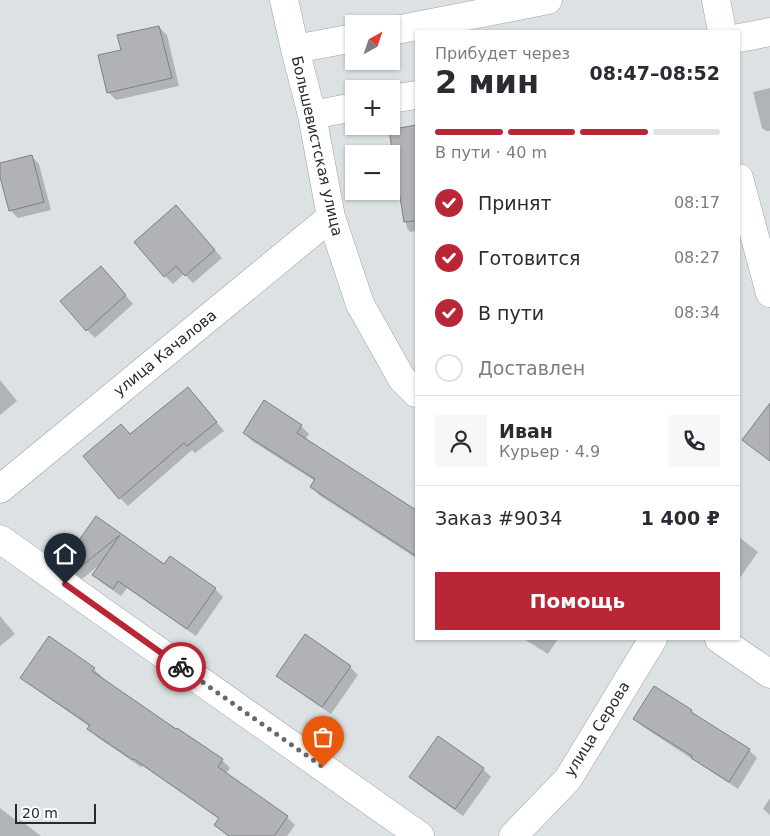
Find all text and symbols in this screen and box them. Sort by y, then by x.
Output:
north arrow [345,15,400,70]
map controls [345,15,400,200]
text: Прибудет через [435,44,570,63]
street label: Большевистская улица [287,54,347,238]
text: 08:47–08:52 [590,62,720,84]
text: 2 мин [435,63,539,101]
button: + [345,80,400,135]
text: В пути · 40 m [435,143,547,162]
button: − [345,145,400,200]
icon: check [435,189,463,217]
text: Принят [478,192,552,214]
text: 08:17 [674,193,720,212]
icon: check [435,244,463,272]
text: Готовится [478,247,580,269]
text: 08:27 [674,248,720,267]
icon: check [435,299,463,327]
text: В пути [478,302,544,324]
text: 08:34 [674,303,720,322]
street label: улица Качалова [110,306,220,400]
text: Доставлен [478,357,585,379]
button: person [435,415,487,467]
button: phone [668,415,720,467]
text: Иван [499,420,553,442]
text: Курьер · 4.9 [499,442,600,461]
text: Заказ #9034 [435,507,562,529]
text: 1 400 ₽ [641,507,720,529]
pin [44,533,86,584]
icon: home [51,540,79,568]
button: Помощь [435,572,720,630]
courier [156,642,206,692]
icon: bike [167,653,195,681]
street label: улица Серова [561,678,633,780]
pin [302,716,344,767]
icon: bag [309,723,337,751]
scale bar [15,801,96,824]
text: 20 m [22,805,58,821]

